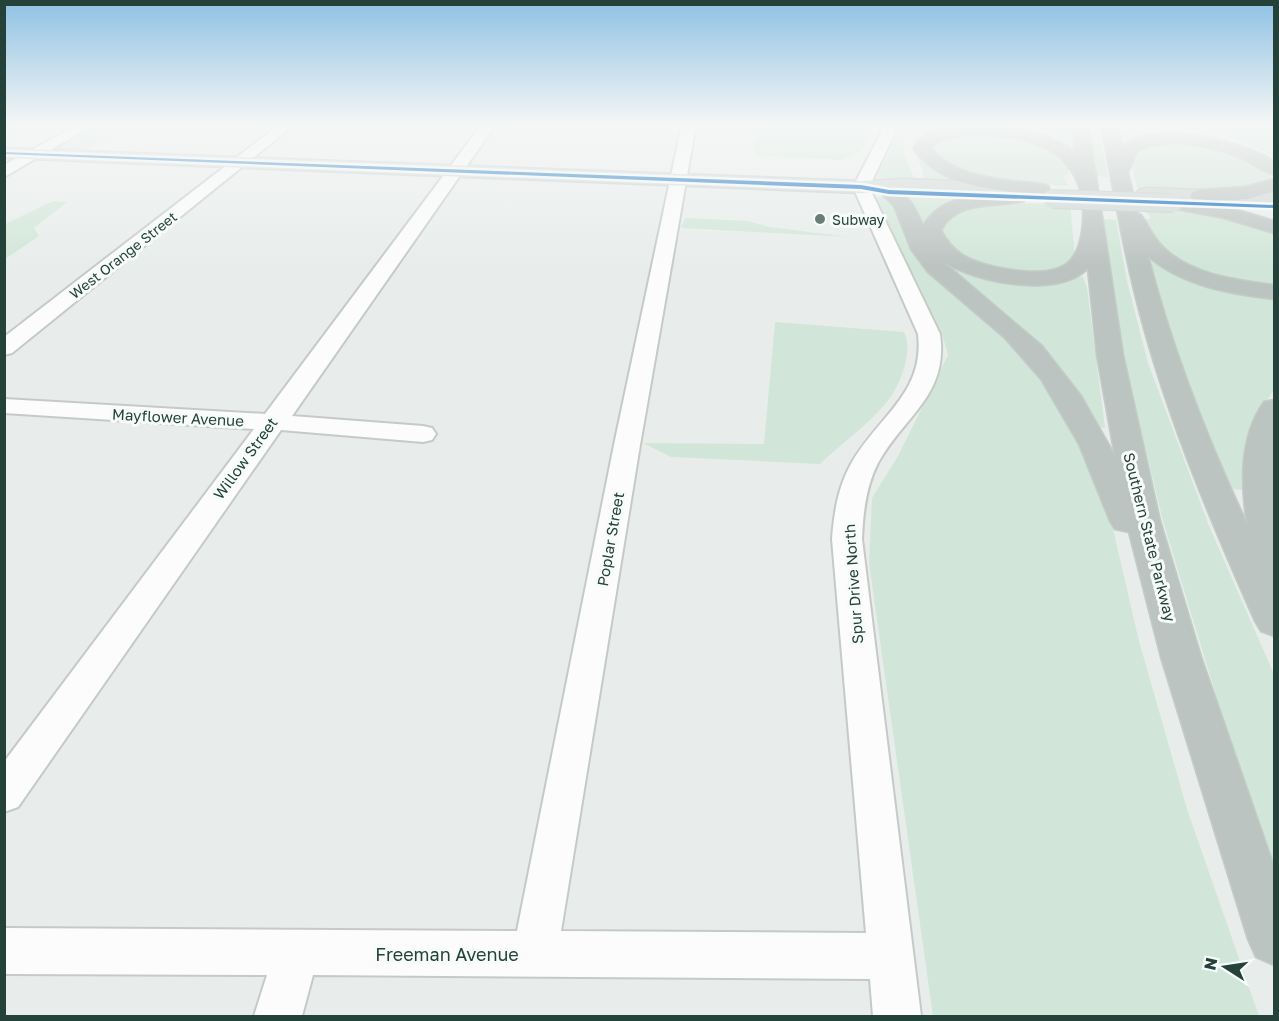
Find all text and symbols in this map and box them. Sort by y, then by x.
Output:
street label: West Orange Street [66,208,180,302]
place label: Subway [832,211,885,228]
marker: Subway [813,212,827,226]
street label: Mayflower Avenue [112,405,245,429]
street label: Willow Street [209,413,281,503]
street label: Southern State Parkway [1120,451,1180,624]
street label: Poplar Street [593,491,627,587]
street label: Spur Drive North [840,523,866,645]
north arrow [1195,937,1255,997]
street label: Freeman Avenue [375,943,519,965]
text: N [1199,956,1221,972]

